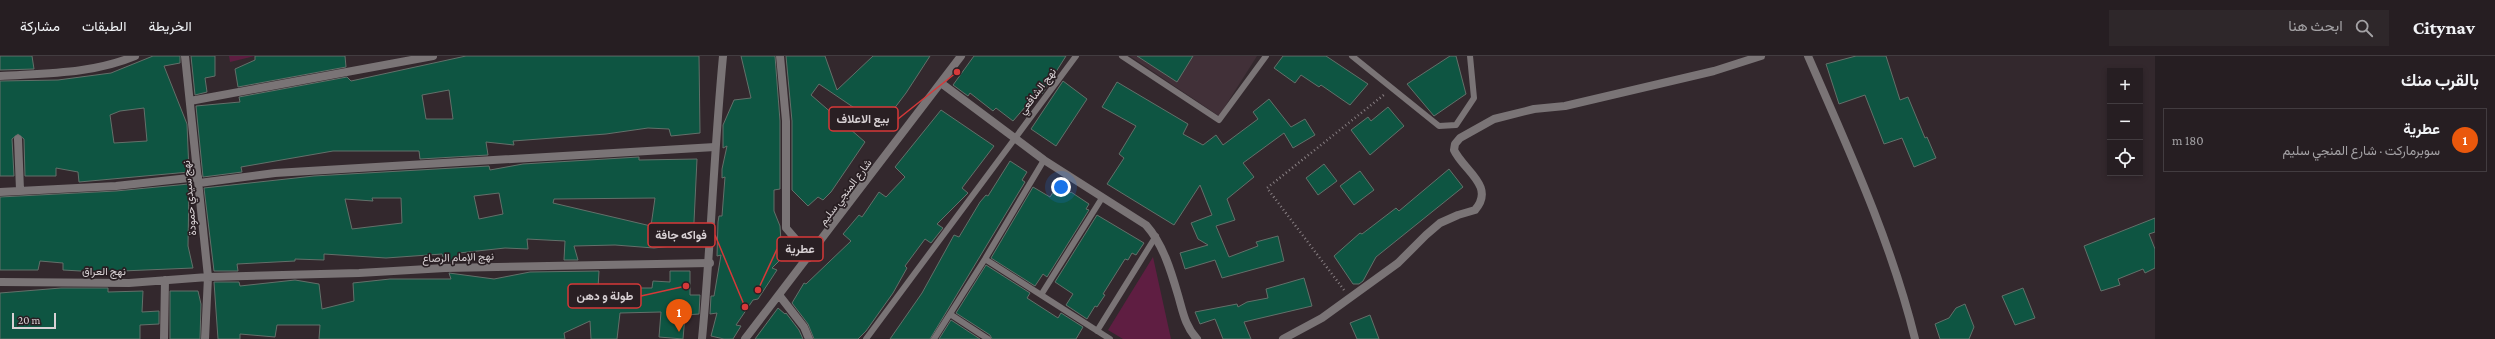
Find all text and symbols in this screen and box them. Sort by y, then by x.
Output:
search box [2109,10,2389,46]
icon: search [2353,17,2375,39]
text: Citynav [2413,17,2475,38]
text: مشاركة [20,18,60,34]
text: الطبقات [82,18,126,34]
text: الخريطة [148,18,192,34]
text: ابحث هنا [2288,18,2343,34]
street label: نهج الشافعي [1016,66,1061,119]
map controls [2107,68,2143,176]
button: + [2107,68,2143,104]
text: بالقرب منك [2401,71,2479,90]
button: − [2107,104,2143,140]
callout: بيع الاعلاف [829,107,898,131]
text: بيع الاعلاف [837,112,890,127]
text: عطرية [2403,121,2440,137]
text: 180 m [2172,133,2204,148]
text: 1 [2463,133,2467,148]
button: locate [2107,140,2143,176]
text: سوبرماركت · شارع المنجي سليم [2282,143,2440,158]
street label: شارع المنجي سليم [816,156,877,230]
street label: نهج سيدي حمودة [180,159,202,236]
your location [1051,177,1071,197]
callout: فواكه جافة [648,223,715,247]
text: فواكه جافة [655,228,707,243]
callout: عطرية [777,237,823,261]
text: عطرية [785,242,815,257]
street label: نهج الإمام الرصاع [422,250,494,266]
street label: نهج العراق [82,265,126,279]
callout: طولة و دهن [568,284,641,308]
text: طولة و دهن [577,289,633,304]
pin: 1 [666,299,692,332]
scale bar [12,311,56,330]
text: 20 m [18,314,40,326]

